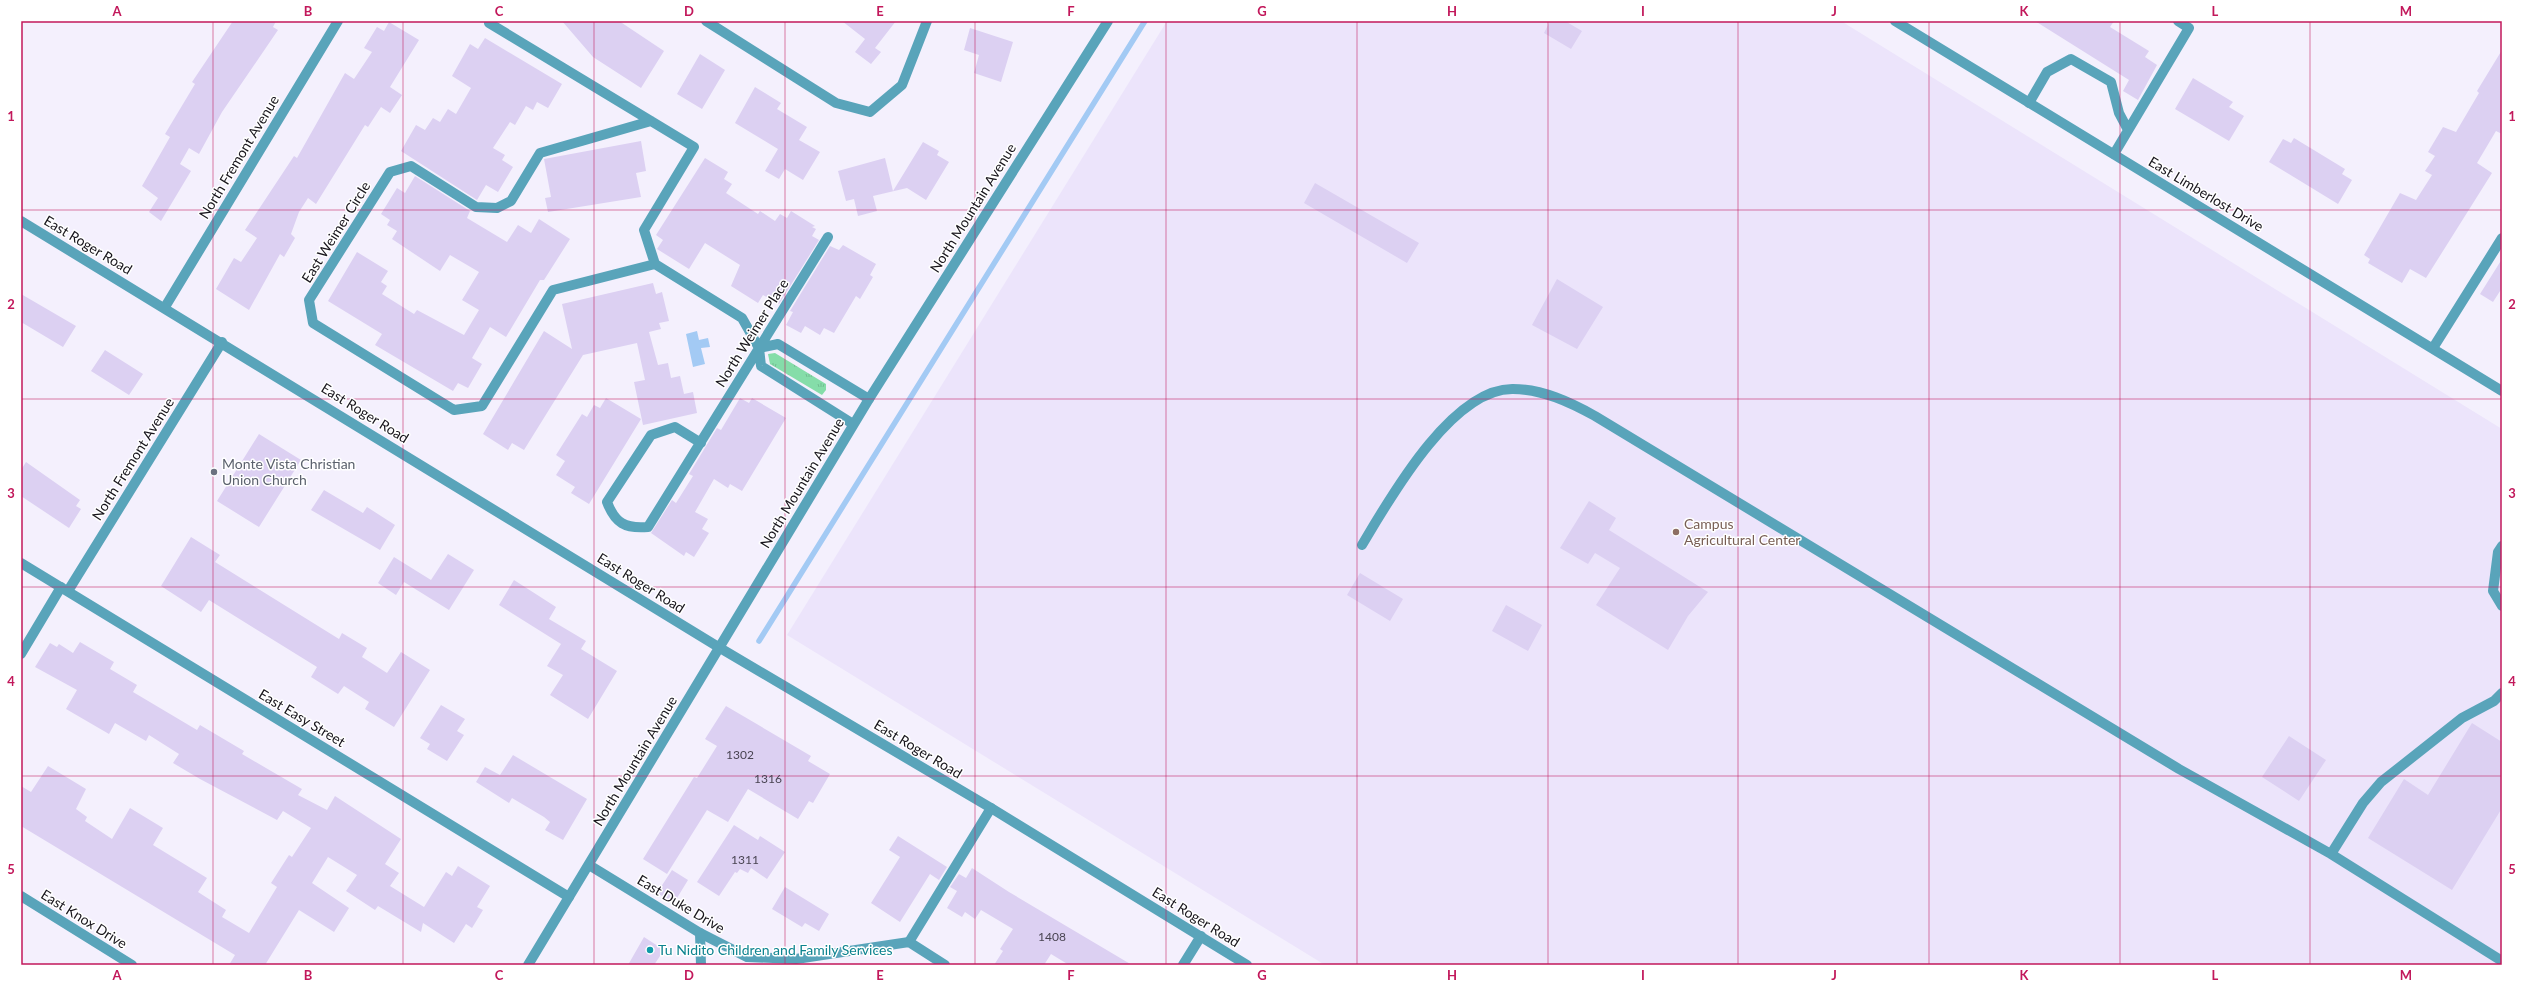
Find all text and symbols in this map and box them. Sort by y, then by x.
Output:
text: A [111,3,122,19]
text: B [304,3,313,19]
text: C [495,3,504,19]
text: D [684,3,694,19]
text: E [876,3,884,19]
text: F [1067,3,1075,19]
text: G [1257,3,1267,19]
text: H [1447,3,1457,19]
text: I [1641,3,1645,19]
text: J [1831,3,1837,19]
text: K [2020,3,2030,19]
text: L [2212,3,2219,19]
text: M [2400,3,2412,19]
street label: North Fremont Avenue [195,92,282,222]
text: 1 [7,108,15,124]
text: 1 [2508,108,2516,124]
street label: North Mountain Avenue [926,140,1019,275]
street label: East Limberlost Drive [2146,152,2267,235]
street label: East Weimer Circle [298,178,374,285]
street label: East Roger Road [41,212,135,278]
street label: North Weimer Place [711,276,792,390]
text: 2 [7,296,15,312]
text: 2 [2508,296,2516,312]
street label: East Roger Road [318,379,412,446]
street label: North Fremont Avenue [88,394,177,523]
street label: North Mountain Avenue [756,415,847,551]
place label: Monte Vista Christian Union Church [222,455,355,488]
marker: Monte Vista Christian Union Church [209,467,219,477]
text: 3 [7,485,15,501]
text: 3 [2508,485,2516,501]
place label: Campus Agricultural Center [1684,515,1800,548]
marker: Campus Agricultural Center [1671,527,1681,537]
street label: East Roger Road [594,549,688,616]
text: 4 [7,673,15,689]
text: 4 [2508,673,2516,689]
street label: East Easy Street [256,685,349,750]
street label: North Mountain Avenue [589,693,680,829]
street label: East Roger Road [871,716,965,782]
house number: 1302 [726,747,754,762]
house number: 1316 [754,771,782,786]
house number: 1311 [731,852,759,867]
text: 5 [7,861,15,877]
text: 5 [2508,861,2516,877]
street label: East Duke Drive [634,871,728,936]
street label: East Roger Road [1149,883,1243,950]
street label: East Knox Drive [38,885,130,952]
house number: 1408 [1038,929,1066,944]
place label: Tu Nidito Children and Family Services [658,941,892,958]
marker: Tu Nidito Children and Family Services [645,945,655,955]
text: A [111,967,122,983]
text: B [304,967,313,983]
text: C [495,967,504,983]
text: D [684,967,694,983]
text: E [876,967,884,983]
text: F [1067,967,1075,983]
text: G [1257,967,1267,983]
text: H [1447,967,1457,983]
text: I [1641,967,1645,983]
text: J [1831,967,1837,983]
text: K [2020,967,2030,983]
text: L [2212,967,2219,983]
text: M [2400,967,2412,983]

